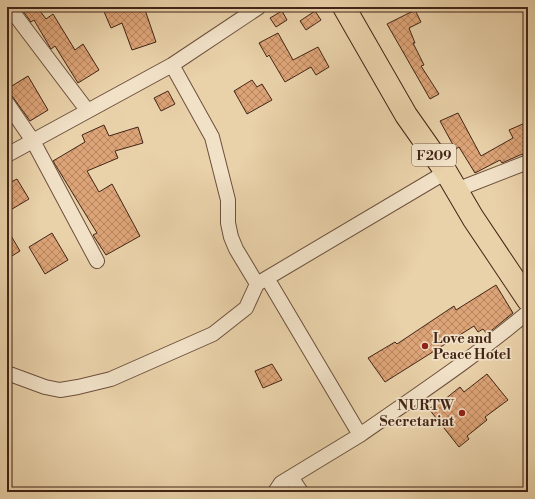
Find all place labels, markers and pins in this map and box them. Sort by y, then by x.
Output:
place label: Love and Peace Hotel [433,330,511,364]
marker: Love and Peace Hotel [420,341,430,351]
place label: NURTW Secretariat [380,397,455,431]
marker: NURTW Secretariat [457,408,467,418]

